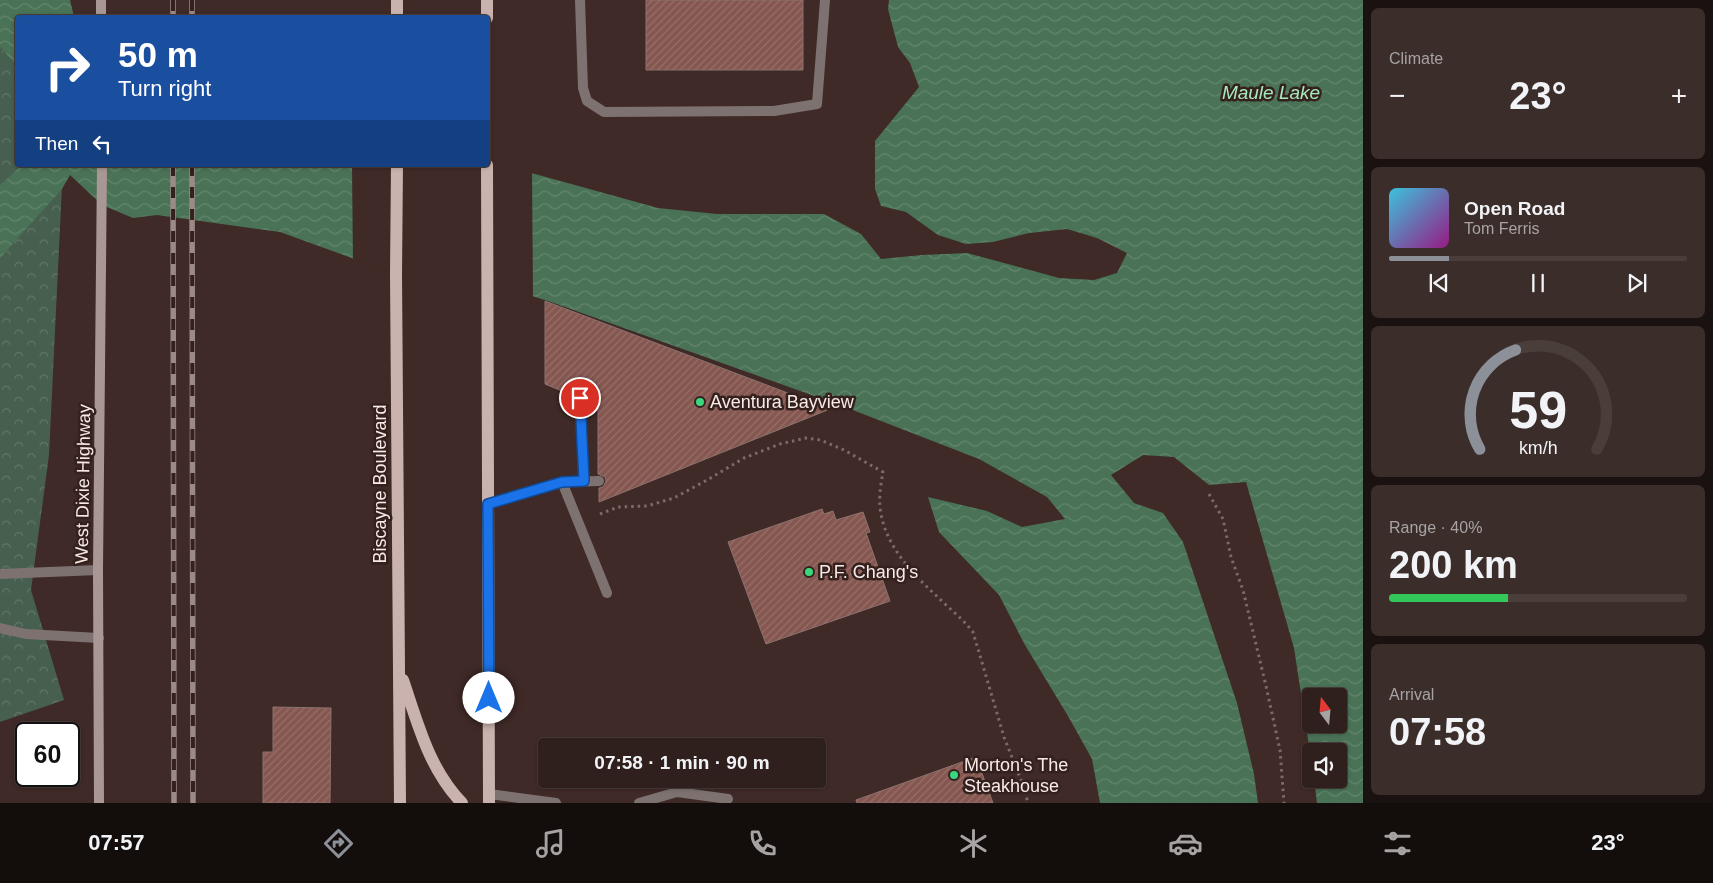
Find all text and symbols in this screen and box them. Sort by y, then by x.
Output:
icon: right [35,35,100,100]
text: 50 m [118,35,198,74]
text: Climate [1389,50,1443,67]
text: 23° [1509,75,1567,117]
text: Turn right [118,76,211,101]
text: − [1389,80,1405,111]
text: + [1671,80,1687,111]
water label: Maule Lake [1222,82,1320,103]
icon: left [88,130,116,158]
text: Then [35,133,78,154]
text: Open Road [1464,198,1565,219]
text: Tom Ferris [1464,220,1540,237]
icon: previous [1425,269,1453,297]
icon: pause [1524,269,1552,297]
icon: next [1623,269,1651,297]
pin [559,377,601,419]
text: 59 [1509,381,1567,439]
icon: arrive [566,384,594,412]
place label: Aventura Bayview [710,392,855,412]
marker: Aventura Bayview [694,396,706,408]
street label: West Dixie Highway [72,404,94,564]
street label: Biscayne Boulevard [370,404,390,564]
text: km/h [1519,438,1557,458]
text: Range · 40% [1389,519,1482,536]
text: 200 km [1389,544,1518,586]
place label: P.F. Chang's [819,562,918,582]
marker: P.F. Chang's [803,566,815,578]
position arrow [462,671,514,723]
text: Arrival [1389,686,1434,703]
north arrow [1302,688,1348,732]
map controls [1302,688,1347,788]
text: 07:58 [1389,711,1486,753]
speed limit sign: 60 [15,722,80,787]
button: sound [1302,743,1347,788]
text: 07:58 · 1 min · 90 m [594,752,770,773]
place label: Morton's The Steakhouse [964,755,1068,796]
marker: Morton's The Steakhouse [948,769,960,781]
icon: directions [321,826,356,861]
icon: music [533,826,568,861]
icon: phone [745,826,780,861]
icon: climate [956,826,991,861]
icon: car [1168,826,1203,861]
icon: filters [1380,826,1415,861]
text: 07:57 [88,830,145,855]
text: 23° [1591,830,1625,855]

